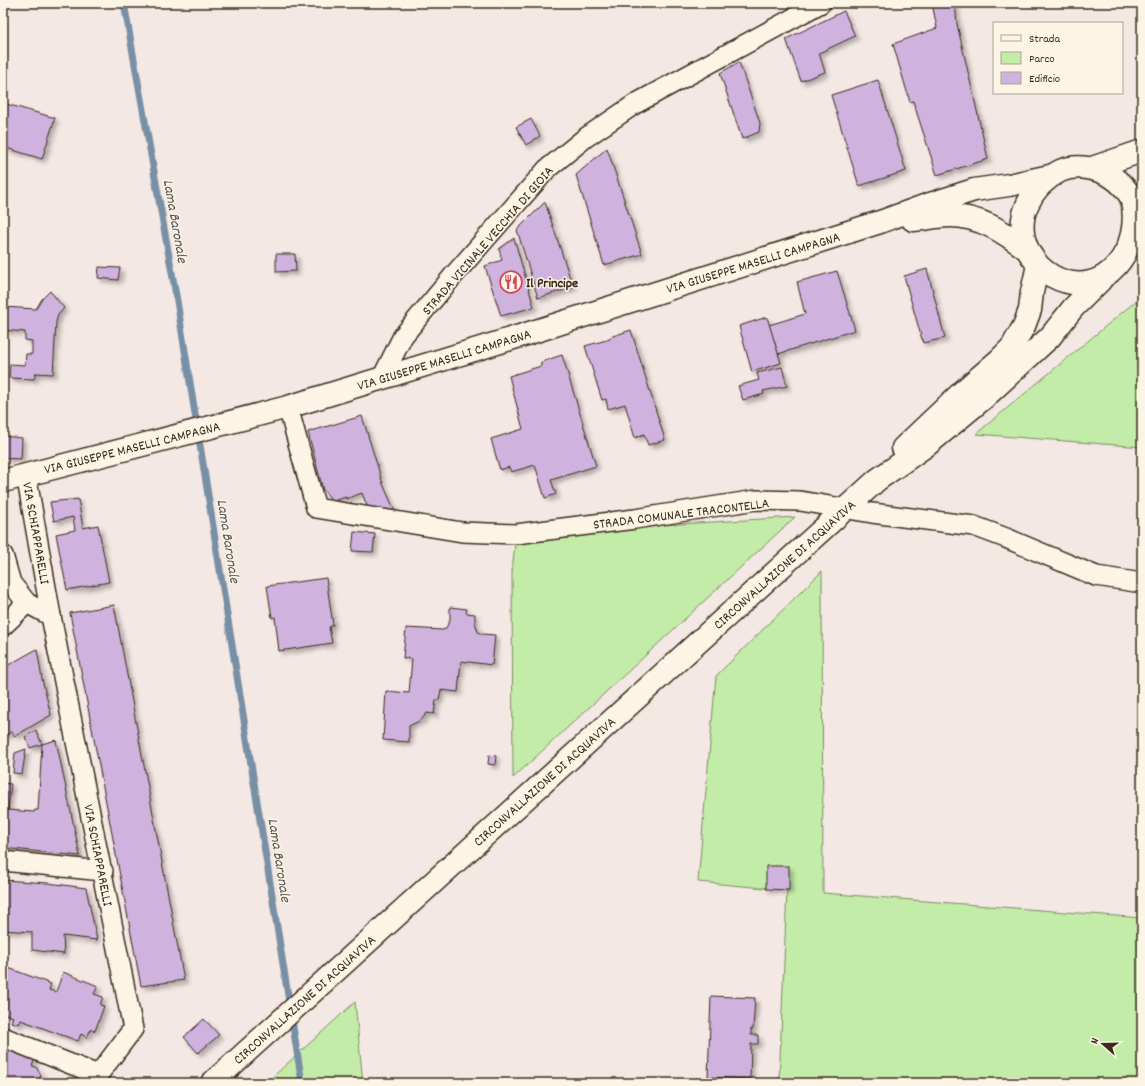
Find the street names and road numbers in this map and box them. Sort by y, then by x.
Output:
street label: STRADA VICINALE VECCHIA DI GIOIA [418,162,559,320]
street label: VIA GIUSEPPE MASELLI CAMPAGNA [664,228,843,300]
street label: VIA GIUSEPPE MASELLI CAMPAGNA [355,325,534,397]
street label: VIA GIUSEPPE MASELLI CAMPAGNA [42,417,223,480]
street label: VIA SCHIAPPARELLI [16,481,54,587]
street label: STRADA COMUNALE TRACONTELLA [592,494,771,536]
street label: CIRCONVALLAZIONE DI ACQUAVIVA [710,496,861,635]
street label: CIRCONVALLAZIONE DI ACQUAVIVA [470,713,621,852]
street label: VIA SCHIAPPARELLI [77,803,117,909]
street label: CIRCONVALLAZIONE DI ACQUAVIVA [230,931,381,1070]

